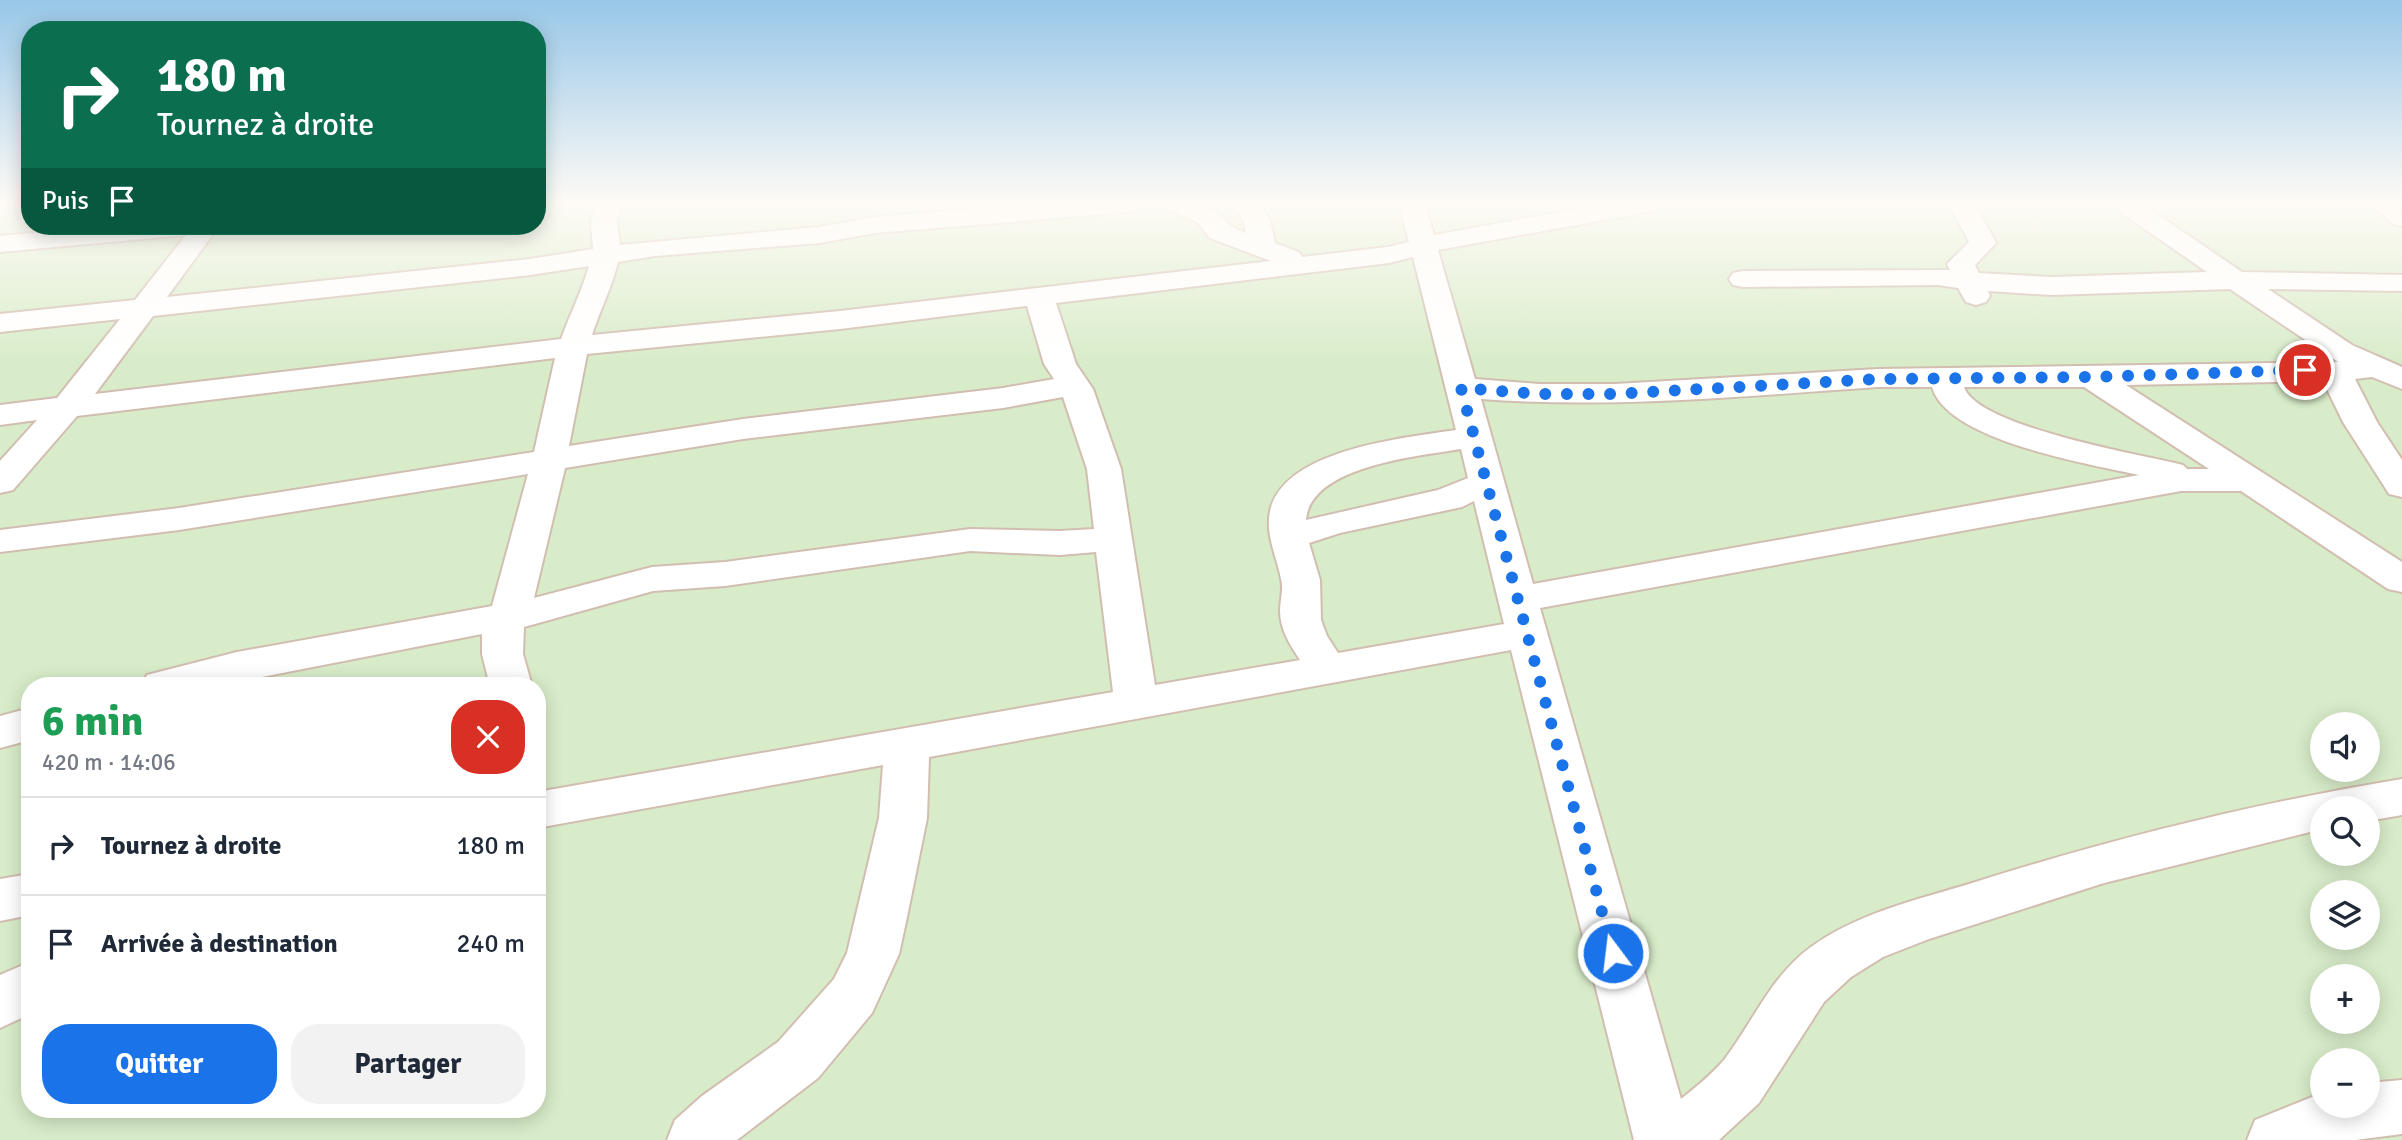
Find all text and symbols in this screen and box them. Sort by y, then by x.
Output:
text: 180 m [157,45,287,105]
icon: right [42,49,133,140]
text: Tournez à droite [157,105,374,144]
icon: arrive [103,182,141,220]
text: Puis [42,185,89,217]
pin [2275,340,2335,400]
icon: arrive [2286,351,2324,389]
text: 6 min [42,696,143,747]
button: close [451,700,525,774]
map controls [2310,712,2380,1118]
button: sound [2310,712,2380,782]
text: 420 m · 14:06 [42,748,176,777]
button: search [2310,796,2380,866]
icon: right [42,827,80,865]
text: Tournez à droite [101,830,281,862]
text: 180 m [456,830,525,862]
button: layers [2310,880,2380,950]
position arrow [1576,916,1650,990]
icon: arrive [42,925,80,963]
text: Arrivée à destination [101,928,338,960]
text: 240 m [456,928,525,960]
button: + [2310,964,2380,1034]
button: Quitter [42,1024,277,1104]
button: Partager [291,1024,525,1104]
button: − [2310,1048,2380,1118]

